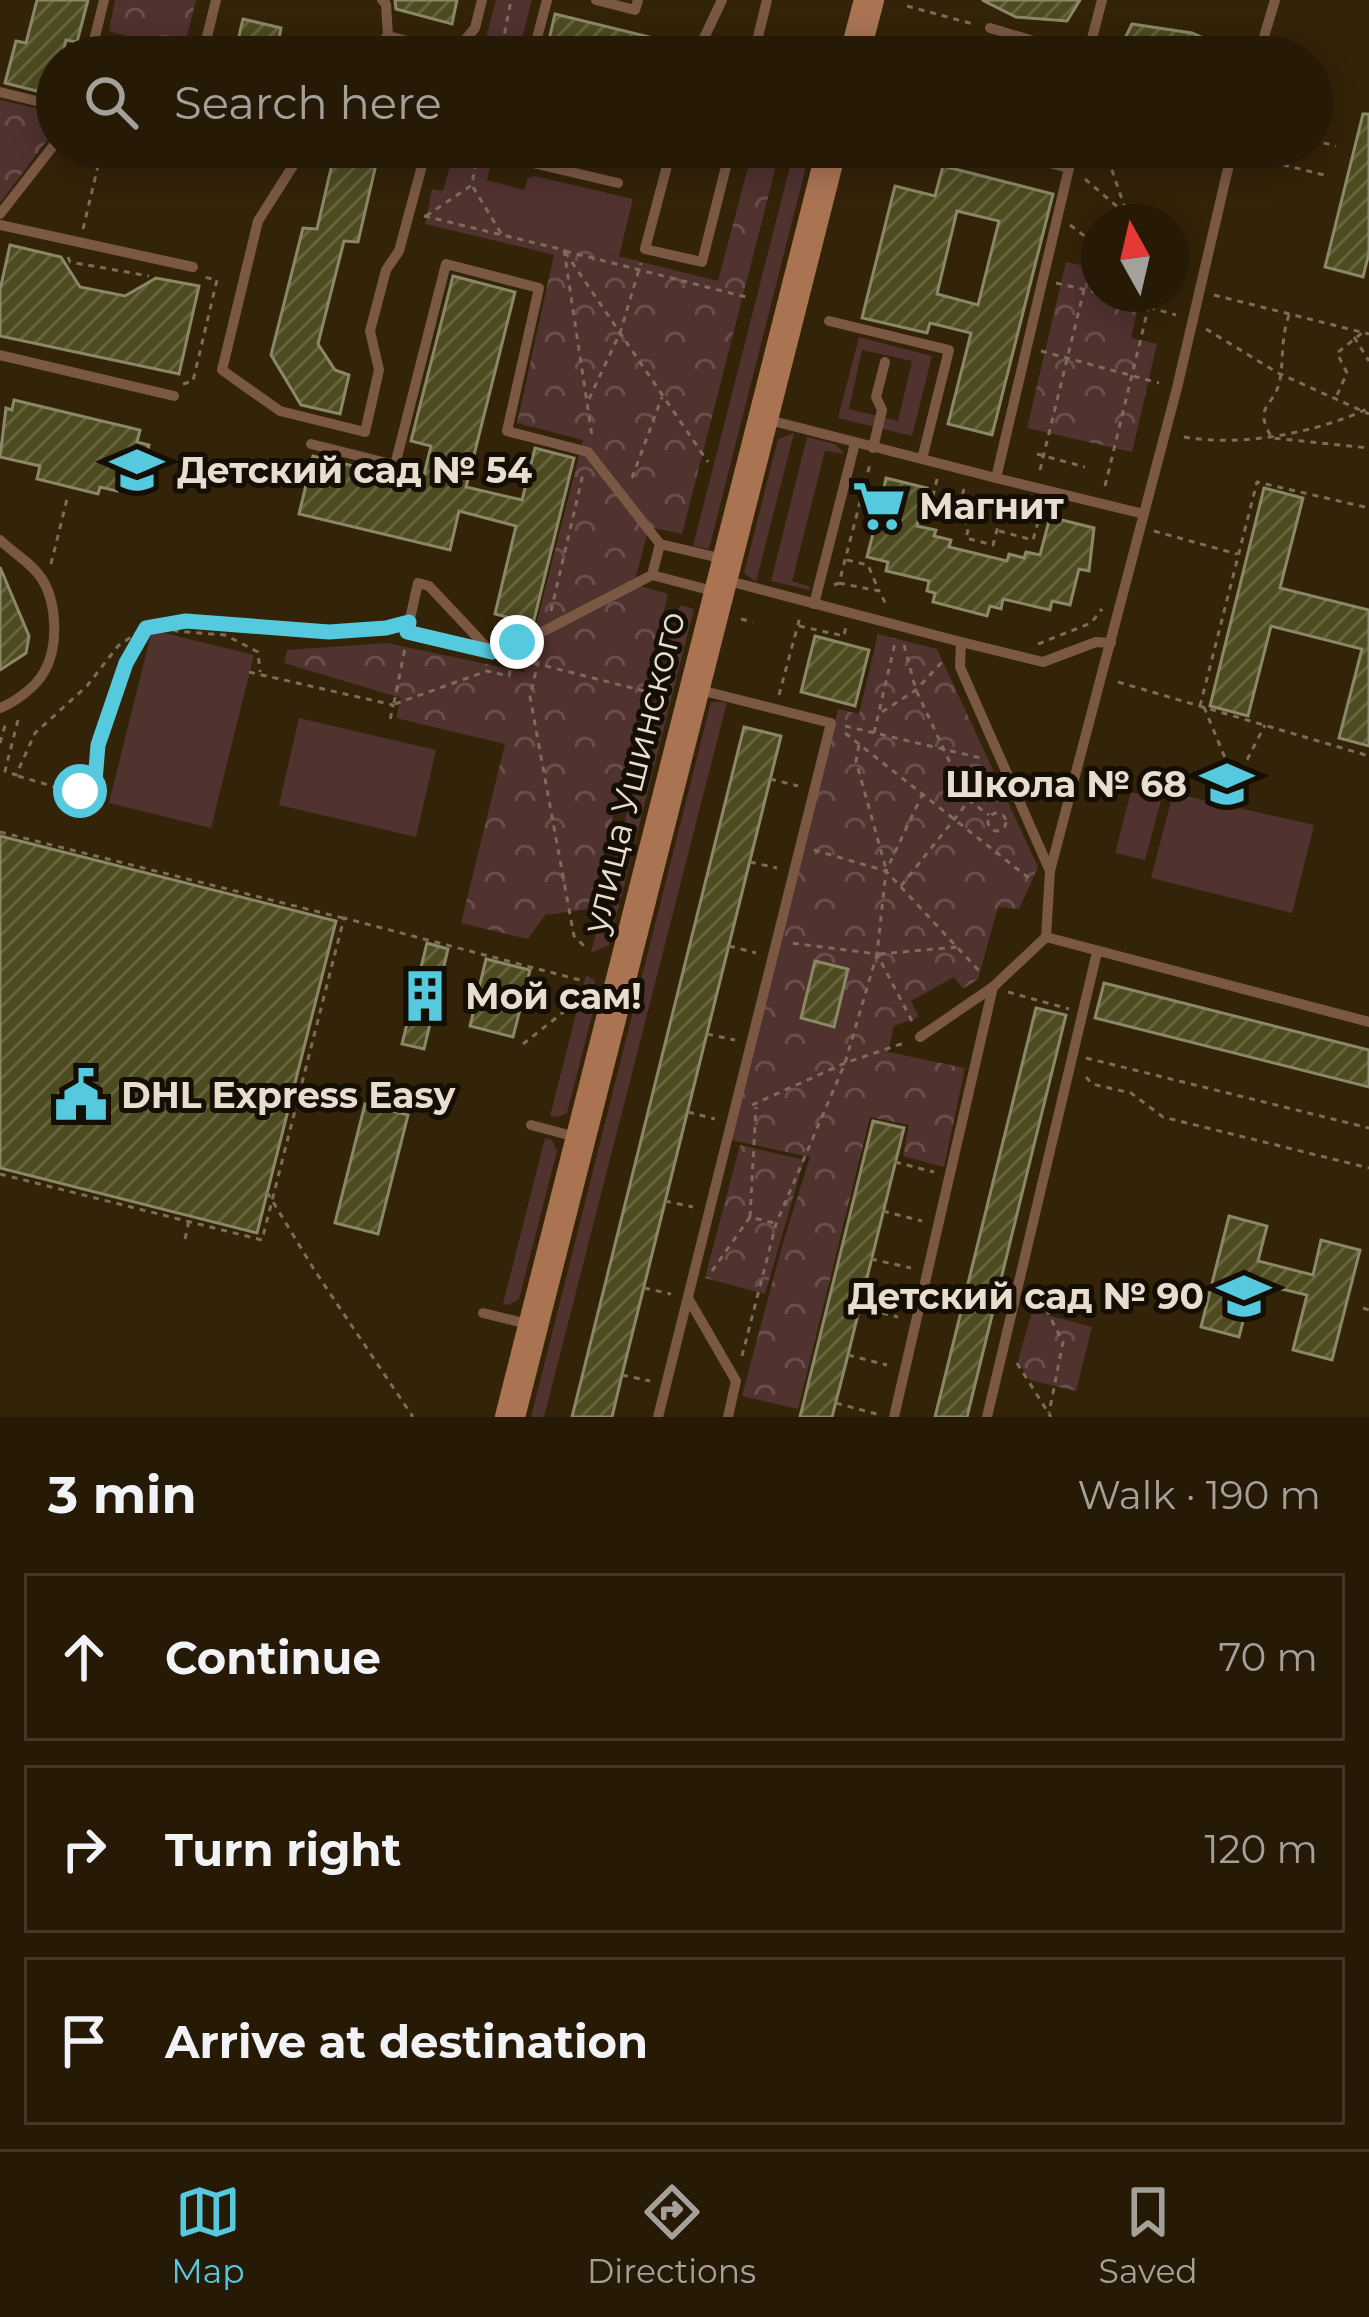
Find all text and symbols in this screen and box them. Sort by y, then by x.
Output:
search box [36,36,1333,168]
icon: search [78,69,144,135]
text: Search here [174,75,442,130]
north arrow [1081,204,1189,312]
school or university icon: Детский сад № 54 [108,441,166,499]
place label: Детский сад № 54 [177,448,532,492]
supermarket icon: Магнит [850,477,908,535]
place label: Магнит [919,484,1064,528]
street label: улица Ушинского [571,607,694,938]
route end [490,615,544,669]
school or university icon: Школа № 68 [1198,755,1256,813]
place label: Школа № 68 [945,762,1187,806]
route start [53,764,107,818]
building icon: Мой сам! [396,967,454,1025]
place label: Мой сам! [465,974,642,1018]
public building icon: DHL Express Easy [52,1066,110,1124]
place label: DHL Express Easy [121,1073,456,1117]
school or university icon: Детский сад № 90 [1215,1267,1273,1325]
place label: Детский сад № 90 [848,1274,1204,1318]
text: 3 min [48,1464,197,1526]
text: Walk · 190 m [1077,1471,1321,1519]
icon: ahead [51,1624,117,1690]
text: Continue [165,1630,381,1685]
text: 70 m [1218,1633,1318,1681]
icon: right [51,1816,117,1882]
text: Turn right [165,1822,401,1877]
text: 120 m [1204,1825,1318,1873]
icon: arrive [51,2008,117,2074]
text: Arrive at destination [165,2014,648,2069]
tab: Map [171,2179,245,2291]
tab: Directions [587,2179,756,2291]
tab: Saved [1099,2179,1198,2291]

